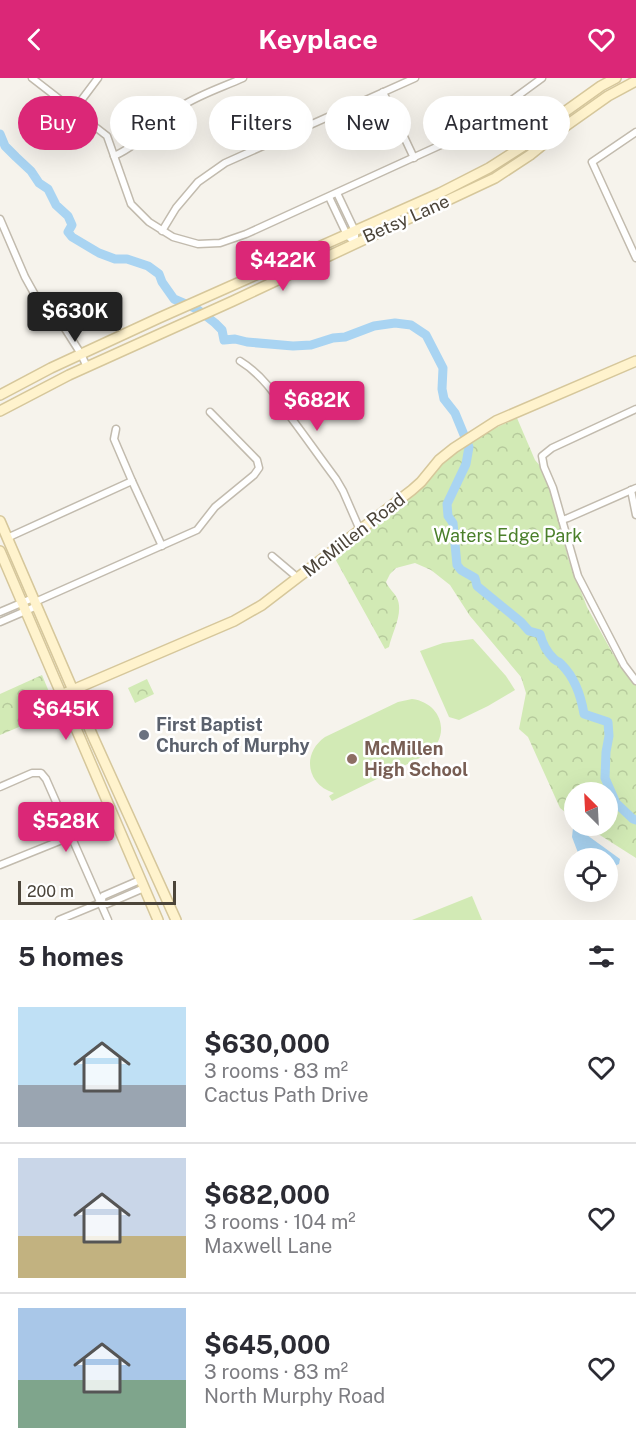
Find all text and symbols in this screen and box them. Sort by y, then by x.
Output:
icon: back [18,23,51,56]
text: Keyplace [258,23,378,55]
icon: heart [585,23,618,56]
chip: Buy [18,96,98,150]
chip: Rent [110,96,197,150]
chip: Filters [209,96,313,150]
chip: New [325,96,411,150]
chip: Apartment [423,96,570,150]
street label: Betsy Lane [359,190,452,247]
pin: $422K [241,241,325,292]
text: $422K [250,248,316,272]
pin: $630K [33,292,117,343]
text: $630K [41,299,109,323]
pin: $682K [275,381,359,432]
text: $682K [283,388,351,412]
street label: McMillen Road [298,488,409,581]
park label: Waters Edge Park [434,525,582,546]
pin: $645K [24,690,108,741]
text: $645K [32,697,100,721]
place label: First Baptist Church of Murphy [156,714,310,756]
marker: First Baptist Church of Murphy [137,728,151,742]
place label: McMillen High School [364,738,468,780]
marker: McMillen High School [345,752,359,766]
north arrow [564,782,618,836]
map controls [564,782,618,902]
pin: $528K [24,802,108,853]
text: $528K [32,809,100,833]
button: locate [564,848,618,902]
scale bar [18,878,176,906]
text: 200 m [27,882,74,901]
icon: filters [585,940,618,973]
text: 5 homes [18,941,124,972]
text: $630,000 [204,1028,330,1059]
icon: home [66,1031,138,1103]
icon: heart [585,1051,618,1084]
text: 3 rooms · 83 m² [204,1059,348,1083]
text: Cactus Path Drive [204,1083,369,1107]
text: $682,000 [204,1179,330,1210]
icon: home [66,1182,138,1254]
icon: heart [585,1202,618,1235]
text: 3 rooms · 104 m² [204,1210,356,1234]
text: Maxwell Lane [204,1234,332,1258]
text: $645,000 [204,1329,330,1360]
icon: home [66,1332,138,1404]
icon: heart [585,1352,618,1385]
text: 3 rooms · 83 m² [204,1360,348,1384]
text: North Murphy Road [204,1384,385,1408]

